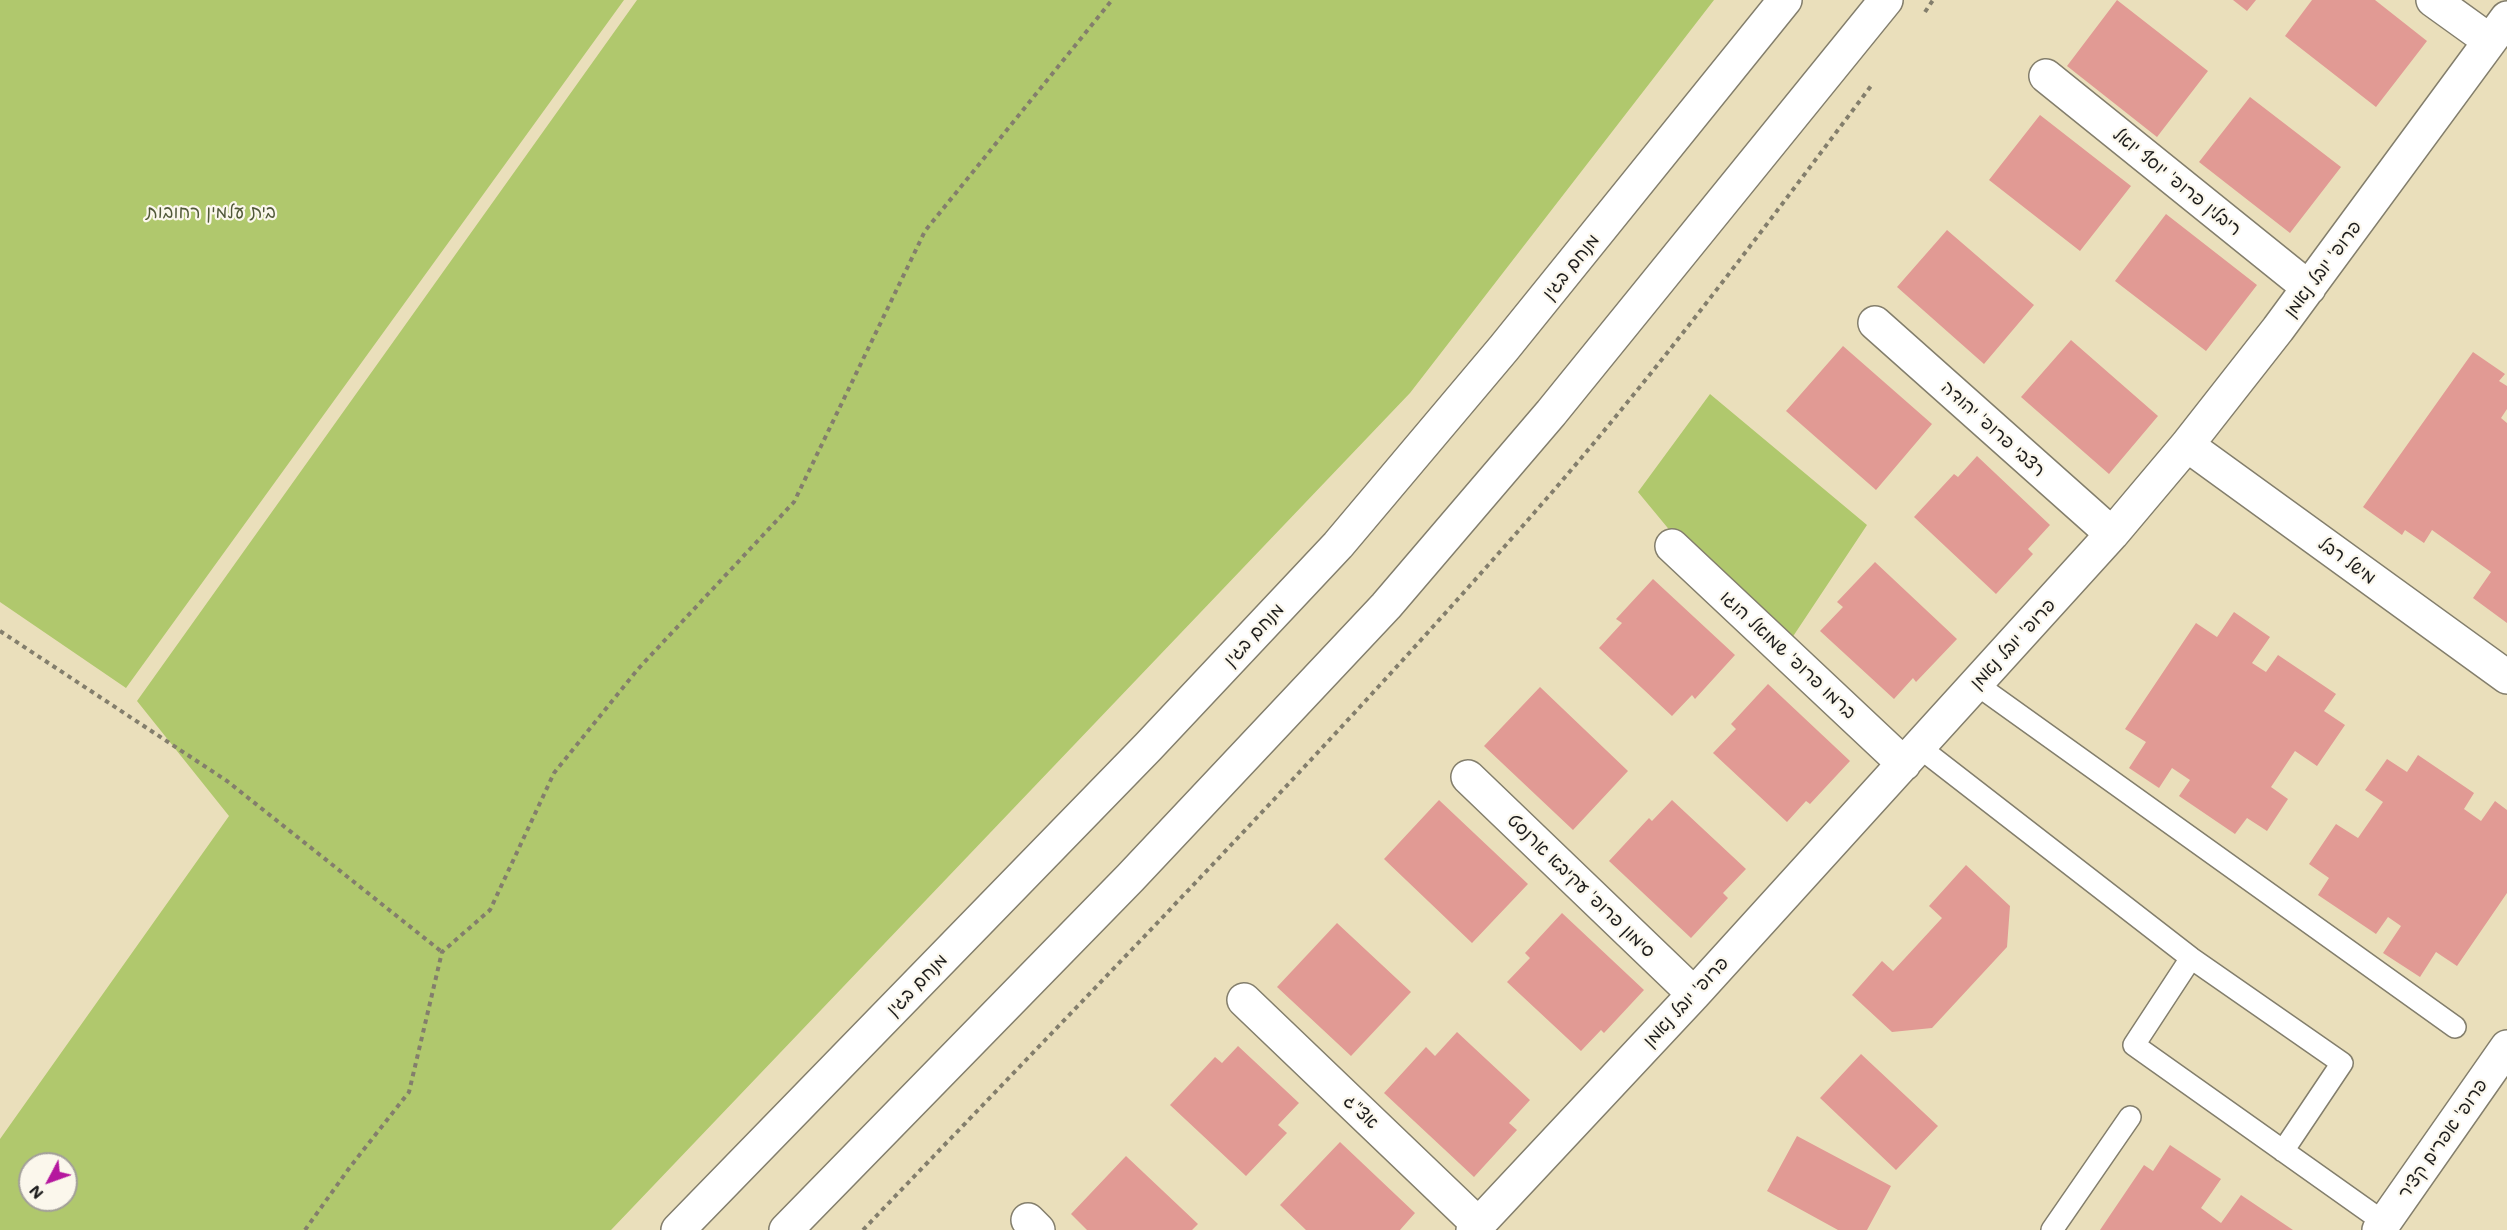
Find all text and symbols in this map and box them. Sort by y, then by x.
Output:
street label: ריבלין פרופ' יוסף יואל [2109,124,2245,240]
park label: בית עלמין רחובות [146,201,276,223]
street label: פרופ' יובל נאמן [2280,217,2366,321]
street label: מנחם בגין [1538,230,1604,304]
street label: רצבי פרופ' יהודה [1937,377,2049,481]
street label: מישל רבל [2314,533,2380,589]
street label: ברמו פרופ' שמואל הוגו [1716,586,1860,724]
street label: פרופ' יובל נאמן [1966,595,2060,693]
street label: מנחם בגין [1219,599,1289,671]
street label: סימון פרופ' עקיבא ארנסט [1502,810,1660,962]
street label: מנחם בגין [882,949,952,1021]
street label: פרופ' יובל נאמן [1639,953,1733,1051]
street label: פרופ' אפרים קציר [2394,1075,2492,1203]
street label: אצ"ג [1339,1090,1383,1134]
north arrow [18,1152,78,1212]
text: N [24,1181,47,1204]

